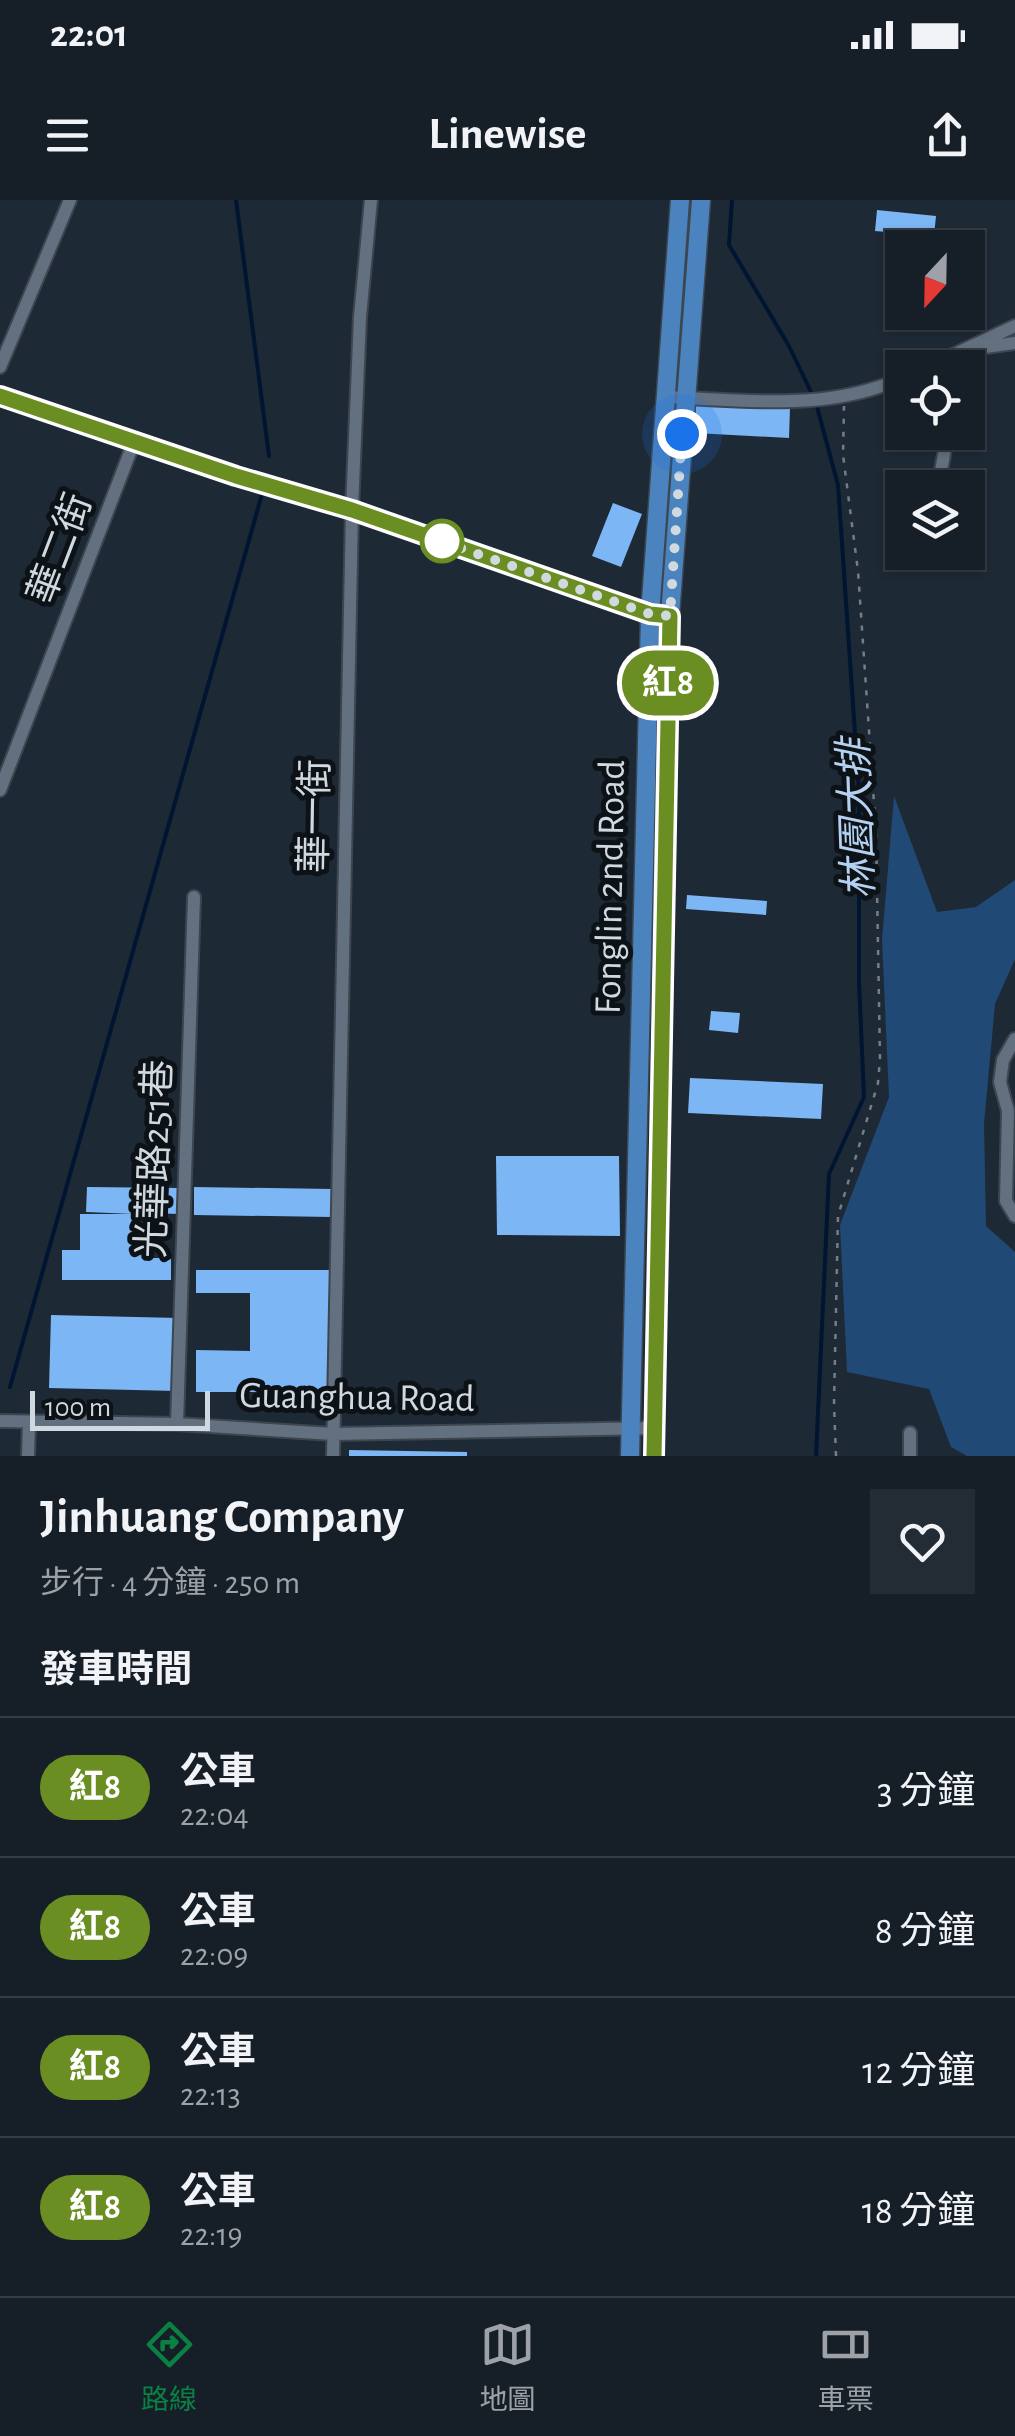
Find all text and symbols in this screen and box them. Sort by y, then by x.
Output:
text: 22:01 [50,16,128,54]
icon: menu [40,108,95,163]
icon: share [920,108,975,163]
text: Linewise [429,112,586,157]
north arrow [885,230,985,330]
map controls [885,230,985,570]
button: locate [885,350,985,450]
your location [657,409,707,459]
button: layers [885,470,985,570]
street label: 華二街 [21,488,99,609]
unlabelled marker [421,520,463,562]
line badge: 紅8 [623,650,713,716]
text: 紅8 [642,666,694,701]
water label: 林園大排 [833,733,881,900]
street label: 華一街 [294,759,336,873]
street label: Fonglin 2nd Road [590,759,632,1015]
street label: 光華路251巷 [131,1059,178,1259]
street label: Guanghua Road [239,1377,475,1419]
scale bar [30,1386,210,1430]
text: 100 m [45,1394,111,1422]
button: heart [870,1489,975,1594]
text: Jinhuang Company [40,1494,404,1542]
text: 步行 · 4 分鐘 · 250 m [40,1567,300,1599]
text: 發車時間 [40,1652,192,1690]
text: 公車 [180,1754,256,1792]
text: 紅8 [69,1770,121,1805]
text: 3 分鐘 [877,1773,975,1811]
text: 22:04 [180,1799,249,1831]
text: 公車 [180,1894,256,1932]
text: 紅8 [69,1910,121,1945]
text: 8 分鐘 [875,1913,975,1951]
text: 22:09 [180,1939,248,1971]
text: 公車 [180,2034,256,2072]
text: 紅8 [69,2050,121,2085]
text: 12 分鐘 [862,2053,975,2091]
text: 22:13 [180,2079,241,2111]
text: 公車 [180,2174,256,2212]
text: 紅8 [69,2190,121,2225]
text: 18 分鐘 [862,2193,975,2231]
text: 22:19 [180,2219,243,2251]
tab: 路線 [141,2317,197,2418]
tab: 地圖 [479,2317,536,2418]
tab: 車票 [818,2317,874,2418]

